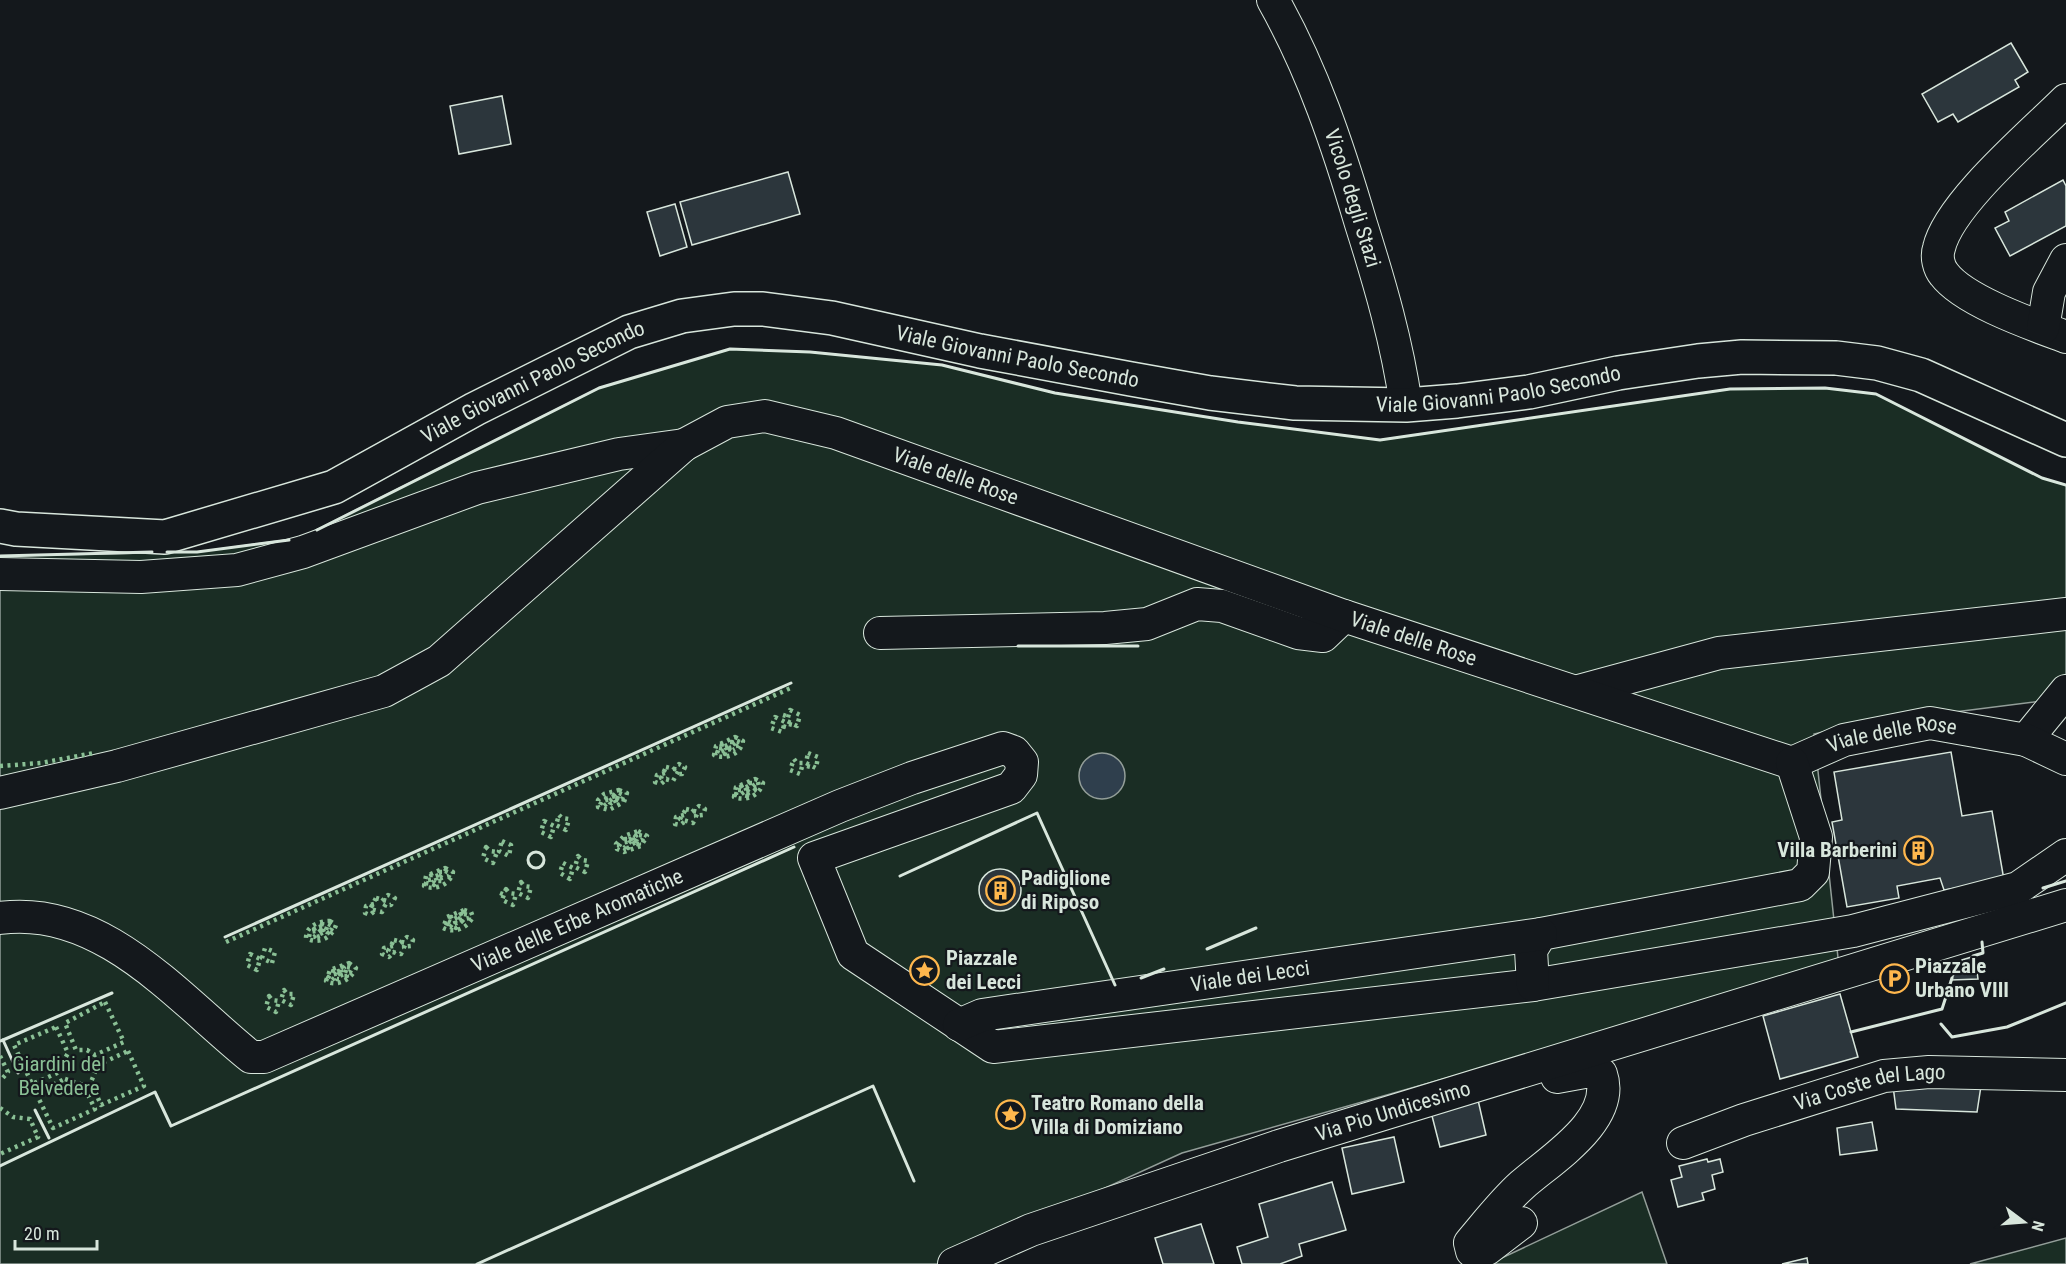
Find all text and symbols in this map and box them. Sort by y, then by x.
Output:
street label: Vicolo degli Stazi [1320,126,1386,270]
street label: Viale Giovanni Paolo Secondo [417,316,647,448]
street label: Viale Giovanni Paolo Secondo [894,321,1141,392]
street label: Viale Giovanni Paolo Secondo [1376,361,1623,417]
street label: Viale delle Rose [889,442,1022,510]
street label: Viale delle Rose [1347,607,1480,671]
street label: Viale delle Rose [1823,711,1959,758]
building icon: Villa Barberini [1902,834,1934,866]
place label: Villa Barberini [1777,838,1897,862]
street label: Viale delle Erbe Aromatiche [468,864,687,977]
place label: Padiglione di Riposo [1021,866,1110,914]
building icon: Padiglione di Riposo [984,874,1016,906]
place label: Piazzale dei Lecci [946,946,1021,994]
place icon: Piazzale dei Lecci [909,954,941,986]
place label: Piazzale Urbano VIII [1915,954,2009,1002]
street label: Viale dei Lecci [1189,956,1311,997]
parking icon: Piazzale Urbano VIII [1878,962,1910,994]
park label: Giardini del Belvedere [12,1052,106,1100]
street label: Via Coste del Lago [1791,1060,1946,1116]
street label: Via Pio Undicesimo [1312,1076,1473,1146]
place label: Teatro Romano della Villa di Domiziano [1031,1091,1204,1139]
place icon: Teatro Romano della Villa di Domiziano [994,1099,1026,1131]
north arrow [1994,1192,2054,1252]
scale bar [15,1213,98,1251]
text: N [2027,1219,2048,1233]
text: 20 m [24,1223,59,1244]

